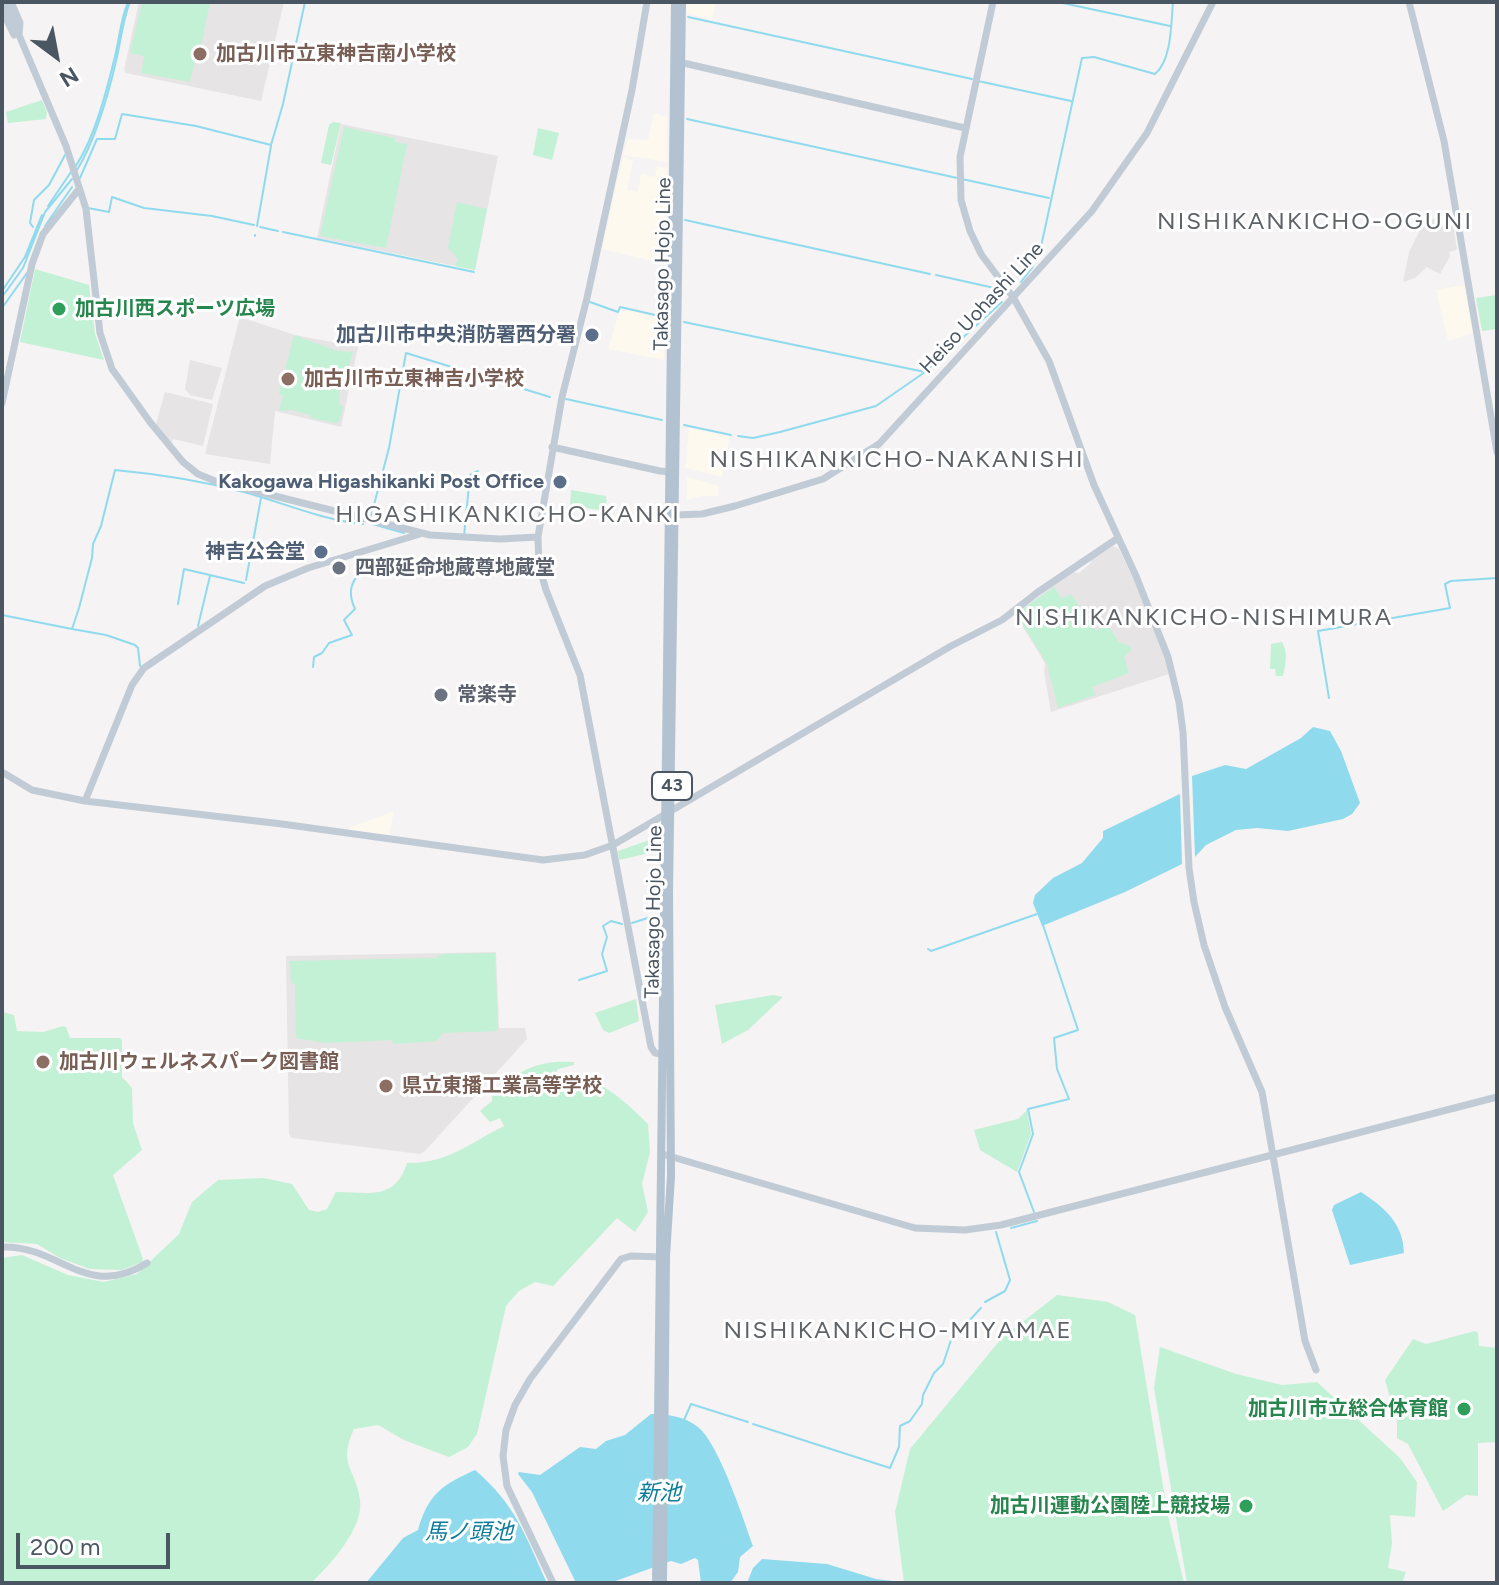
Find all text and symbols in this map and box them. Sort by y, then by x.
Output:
north arrow [16,16,96,96]
place label: 加古川市立東神吉南小学校 [216,42,456,66]
marker: 加古川市立東神吉南小学校 [191,45,209,63]
text: N [55,61,83,93]
street label: Takasago Hojo Line [649,177,677,351]
district label: NISHIKANKICHO-OGUNI [1157,208,1473,236]
street label: Heiso Uohashi Line [915,237,1049,379]
place label: 加古川西スポーツ広場 [75,297,275,321]
marker: 加古川西スポーツ広場 [50,300,68,318]
place label: 加古川市中央消防署西分署 [336,323,576,347]
marker: 加古川市中央消防署西分署 [583,326,601,344]
place label: 加古川市立東神吉小学校 [304,367,524,391]
marker: 加古川市立東神吉小学校 [279,370,297,388]
district label: NISHIKANKICHO-NAKANISHI [710,446,1084,474]
place label: Kakogawa Higashikanki Post Office [218,470,544,494]
marker: Kakogawa Higashikanki Post Office [551,473,569,491]
district label: HIGASHIKANKICHO-KANKI [335,501,681,529]
place label: 神吉公会堂 [205,540,305,564]
marker: 神吉公会堂 [312,543,330,561]
place label: 四部延命地蔵尊地蔵堂 [355,556,555,580]
marker: 四部延命地蔵尊地蔵堂 [330,559,348,577]
district label: NISHIKANKICHO-NISHIMURA [1015,604,1393,632]
place label: 常楽寺 [457,683,517,707]
marker: 常楽寺 [432,686,450,704]
road number: 43 [652,772,692,800]
street label: Takasago Hojo Line [640,825,668,999]
place label: 加古川ウェルネスパーク図書館 [59,1050,339,1074]
marker: 加古川ウェルネスパーク図書館 [34,1053,52,1071]
place label: 県立東播工業高等学校 [402,1074,602,1098]
marker: 県立東播工業高等学校 [377,1077,395,1095]
district label: NISHIKANKICHO-MIYAMAE [723,1317,1073,1345]
place label: 加古川市立総合体育館 [1248,1397,1448,1421]
marker: 加古川市立総合体育館 [1455,1400,1473,1418]
water label: 新池 [637,1481,681,1507]
place label: 加古川運動公園陸上競技場 [990,1494,1230,1518]
marker: 加古川運動公園陸上競技場 [1237,1497,1255,1515]
scale bar [20,1517,174,1567]
water label: 馬ノ頭池 [425,1520,513,1546]
text: 200 m [30,1532,101,1561]

